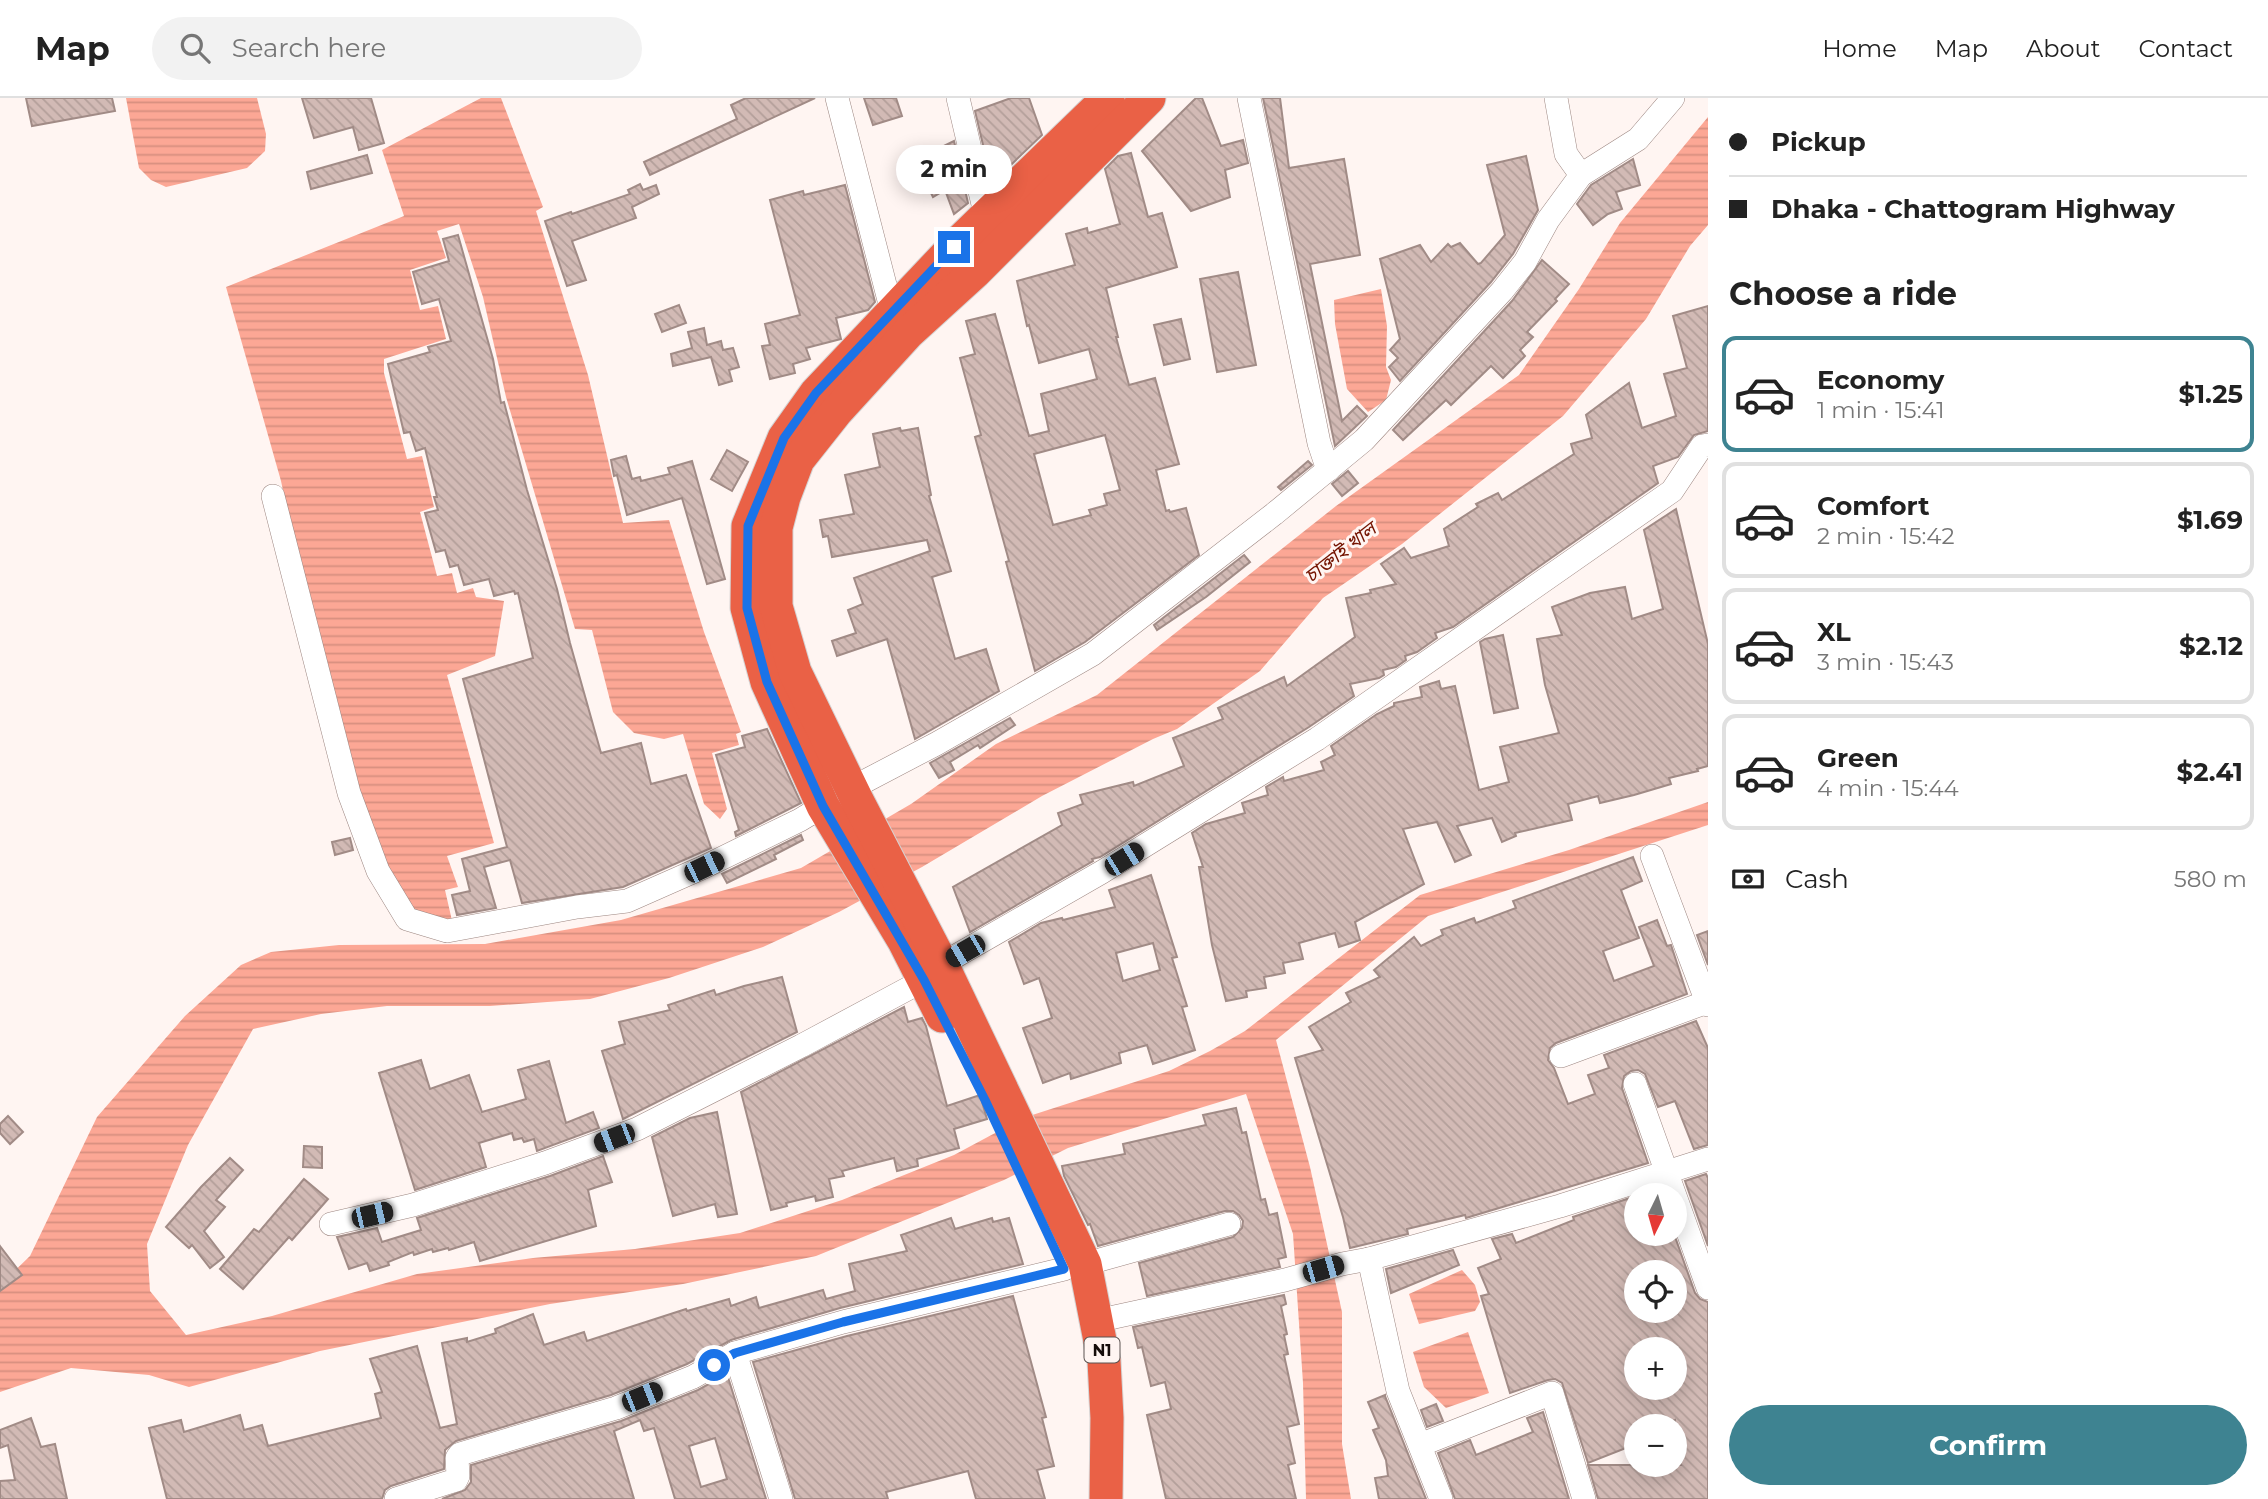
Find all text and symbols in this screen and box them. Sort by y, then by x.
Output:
search box [152,17,642,80]
text: Map [35,28,110,68]
icon: search [176,29,214,67]
text: Search here [232,32,386,64]
text: Home [1822,34,1897,63]
text: Map [1935,34,1988,63]
text: About [2026,34,2100,63]
text: Contact [2138,34,2233,63]
text: Pickup [1771,126,1866,158]
callout: 2 min [896,145,1012,194]
text: 2 min [920,155,988,183]
text: Dhaka - Chattogram Highway [1771,193,2175,225]
route end [938,231,970,263]
text: Choose a ride [1729,274,1957,313]
icon: car [1733,363,1796,426]
text: Economy [1817,364,1944,396]
text: $1.25 [2179,378,2243,410]
text: 1 min · 15:41 [1817,396,1944,424]
icon: car [1733,489,1796,552]
text: Comfort [1817,490,1929,522]
text: $1.69 [2177,504,2243,536]
water label: চাক্তাই খাল [1300,515,1384,587]
text: 2 min · 15:42 [1817,522,1955,550]
icon: car [1733,615,1796,678]
text: XL [1817,616,1851,648]
text: $2.12 [2179,630,2243,662]
text: 3 min · 15:43 [1817,648,1954,676]
icon: car [1733,741,1796,804]
text: Green [1817,742,1899,774]
text: $2.41 [2177,756,2243,788]
text: 4 min · 15:44 [1817,774,1959,802]
car [1101,839,1148,879]
car [681,848,728,886]
icon: cash [1729,860,1767,898]
text: Cash [1785,863,1849,895]
text: 580 m [2174,865,2247,893]
car [942,931,989,971]
car [591,1121,638,1155]
north arrow [1624,1183,1687,1246]
map controls [1624,1183,1687,1477]
car [350,1200,395,1230]
car [1300,1253,1347,1285]
button: locate [1624,1260,1687,1323]
button: + [1624,1337,1687,1400]
road number: N1 [1084,1338,1120,1362]
route start [698,1349,730,1381]
car [619,1379,666,1415]
button: Confirm [1729,1405,2247,1485]
button: − [1624,1414,1687,1477]

